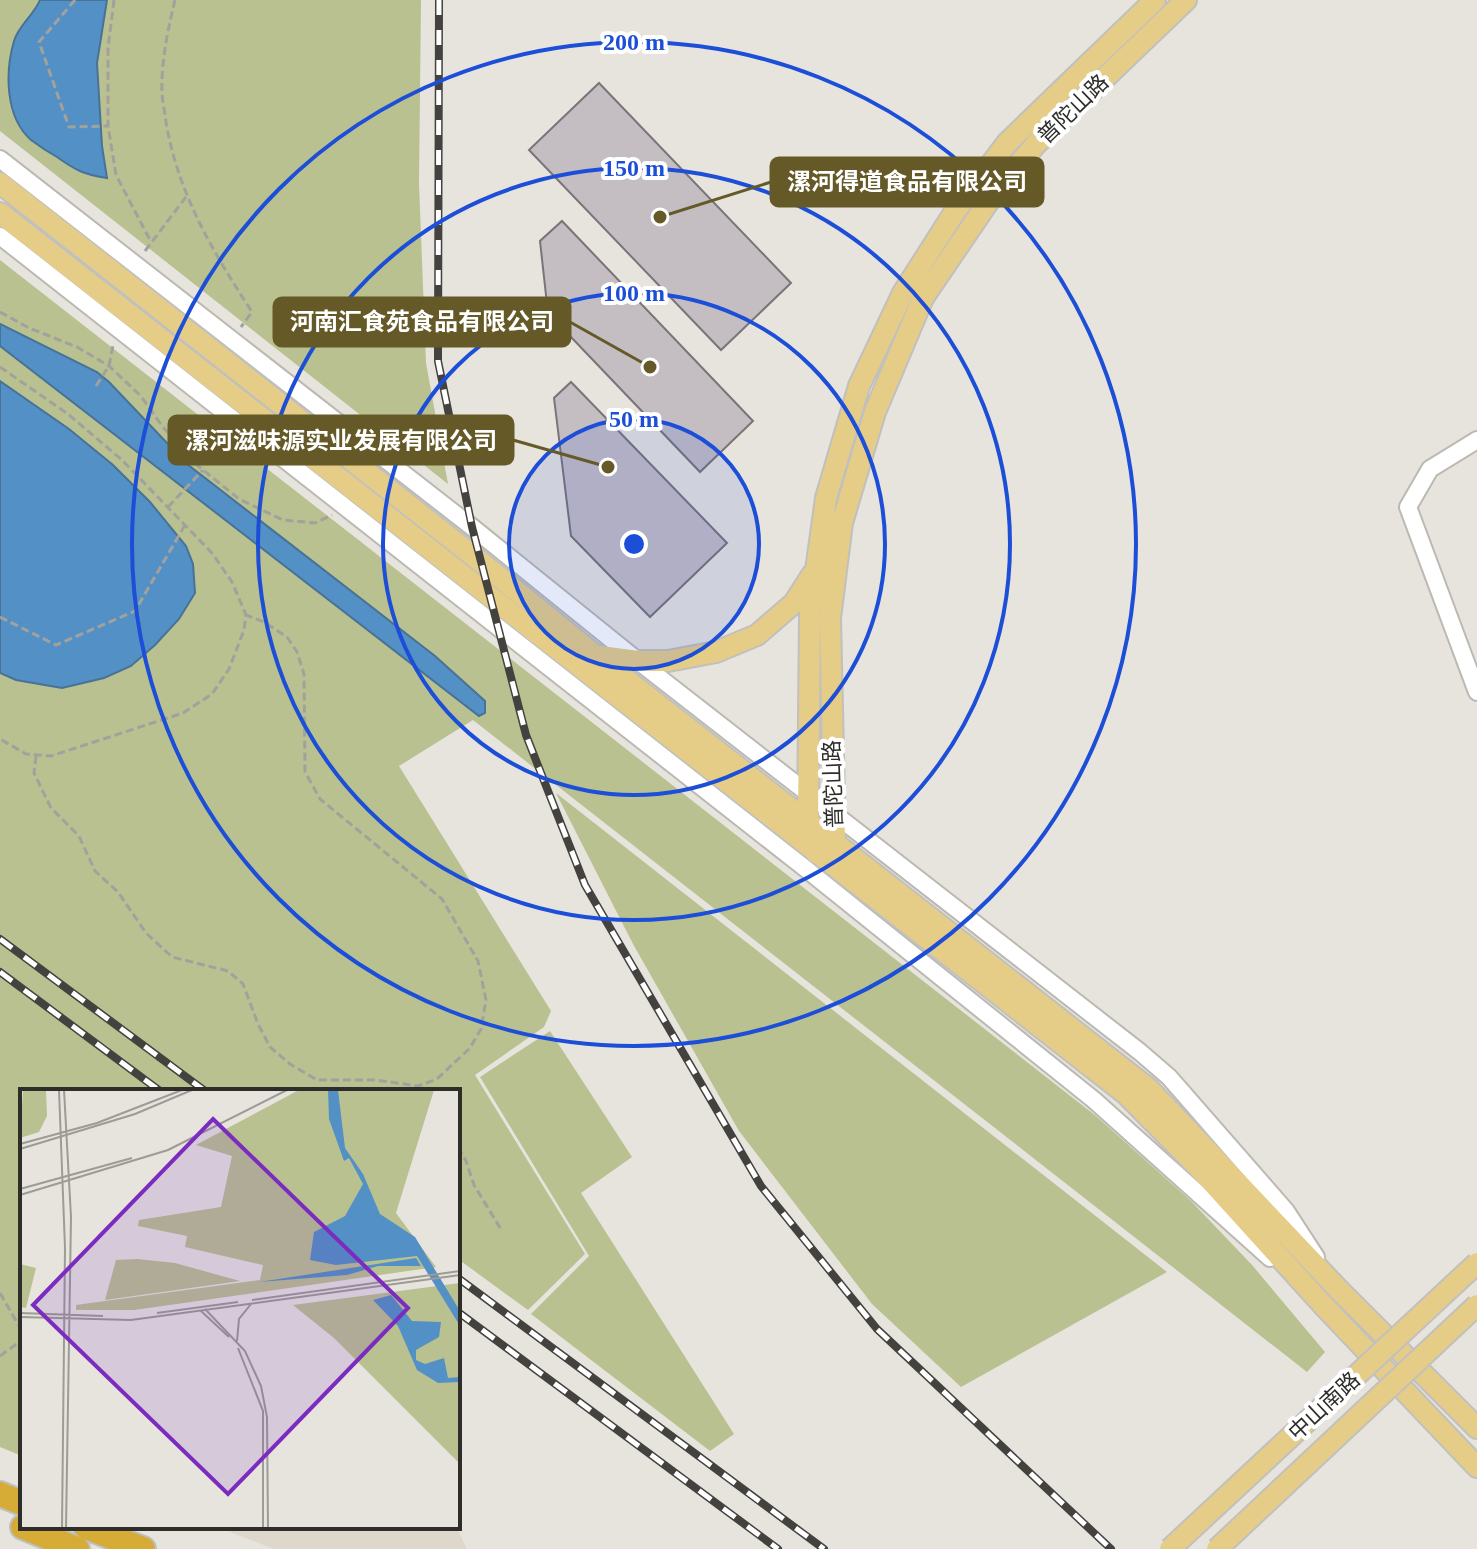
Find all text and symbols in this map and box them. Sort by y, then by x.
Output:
text: 200 m [603,29,665,55]
street label: 普陀山路 [1033,69,1113,149]
text: 150 m [603,155,665,181]
callout: 漯河得道食品有限公司 [771,158,1043,206]
text: 漯河得道食品有限公司 [787,169,1027,195]
text: 100 m [603,280,665,306]
callout: 河南汇食苑食品有限公司 [274,298,570,346]
text: 河南汇食苑食品有限公司 [290,309,554,335]
text: 50 m [609,406,659,432]
callout: 漯河滋味源实业发展有限公司 [169,416,513,464]
text: 漯河滋味源实业发展有限公司 [185,428,497,454]
centre of rings [620,530,648,558]
street label: 普陀山路 [819,740,847,828]
inset map [20,1089,460,1529]
street label: 中山南路 [1283,1367,1365,1445]

